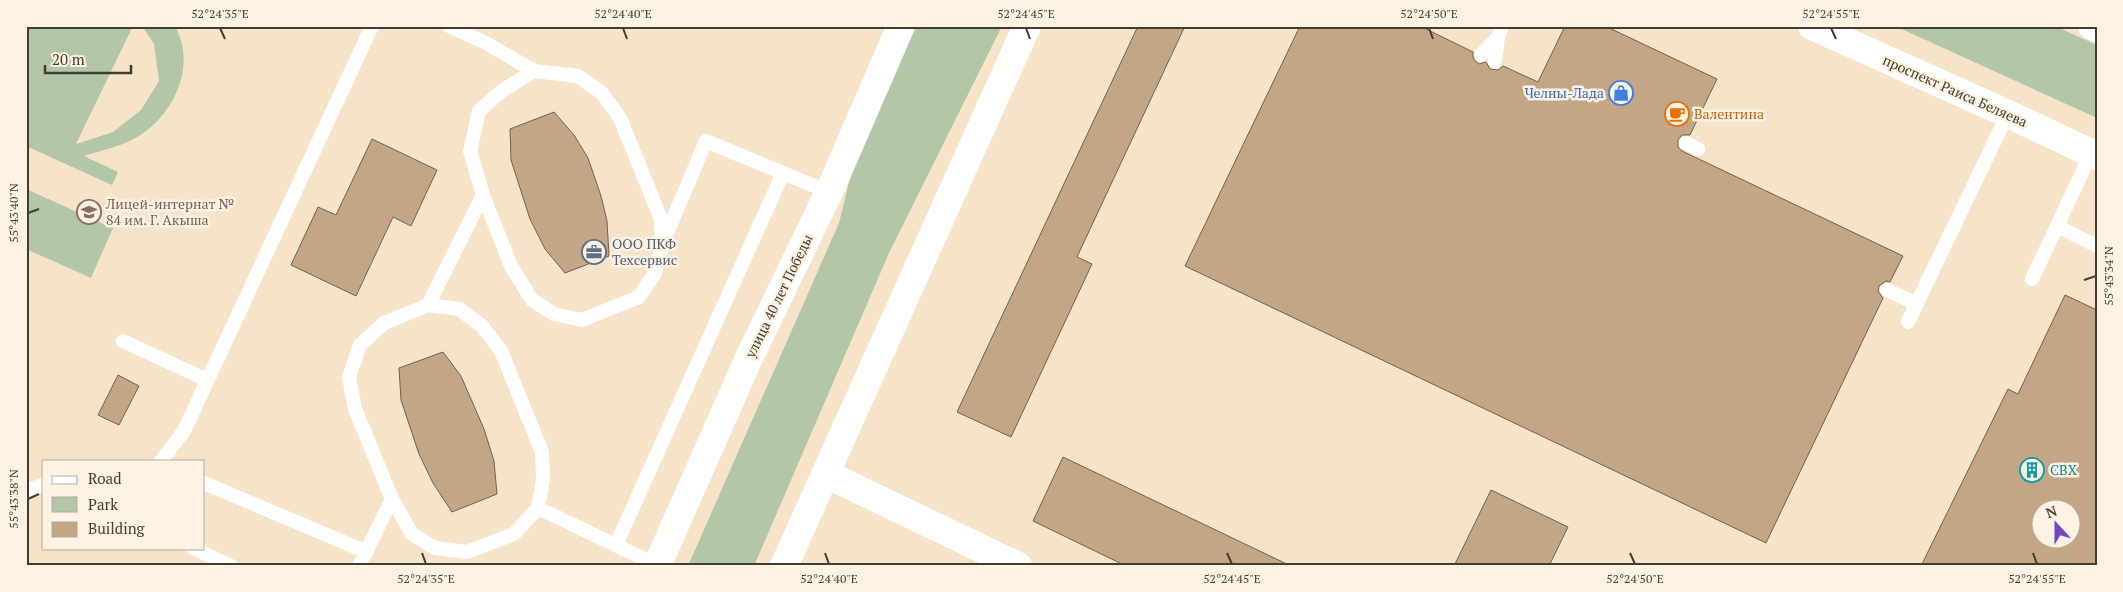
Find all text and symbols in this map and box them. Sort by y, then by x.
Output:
text: 52°24'35"E [191,6,249,21]
text: 52°24'40"E [594,6,652,21]
text: 52°24'45"E [997,6,1055,21]
text: 52°24'50"E [1400,6,1458,21]
text: 52°24'55"E [1802,6,1860,21]
scale bar [45,42,131,74]
text: 20 m [52,49,85,69]
street label: проспект Раиса Беляева [1880,50,2031,131]
shop icon: Челны-Лада [1608,80,1634,106]
place label: Челны-Лада [1525,83,1604,102]
cafe icon: Валентина [1664,101,1690,127]
place label: Валентина [1694,104,1764,123]
text: 55°43'40"N [6,183,21,243]
place label: Лицей-интернат № 84 им. Г. Акыша [105,194,235,229]
school or university icon: Лицей-интернат № 84 им. Г. Акыша [76,199,102,225]
street label: улица 40 лет Победы [740,231,817,362]
place label: ООО ПКФ Техсервис [612,234,677,269]
office icon: ООО ПКФ Техсервис [581,239,607,265]
text: 55°43'34"N [2101,246,2116,306]
building icon: СВХ [2019,457,2045,483]
legend [42,460,205,550]
place label: СВХ [2050,460,2078,479]
text: Road [88,468,121,488]
text: 55°43'38"N [6,469,21,529]
text: Park [88,494,118,514]
north arrow [2030,500,2080,550]
text: N [2043,500,2060,522]
text: Building [88,518,146,538]
text: 52°24'35"E [397,571,455,586]
text: 52°24'40"E [800,571,858,586]
text: 52°24'45"E [1203,571,1261,586]
text: 52°24'50"E [1606,571,1664,586]
text: 52°24'55"E [2008,571,2066,586]

